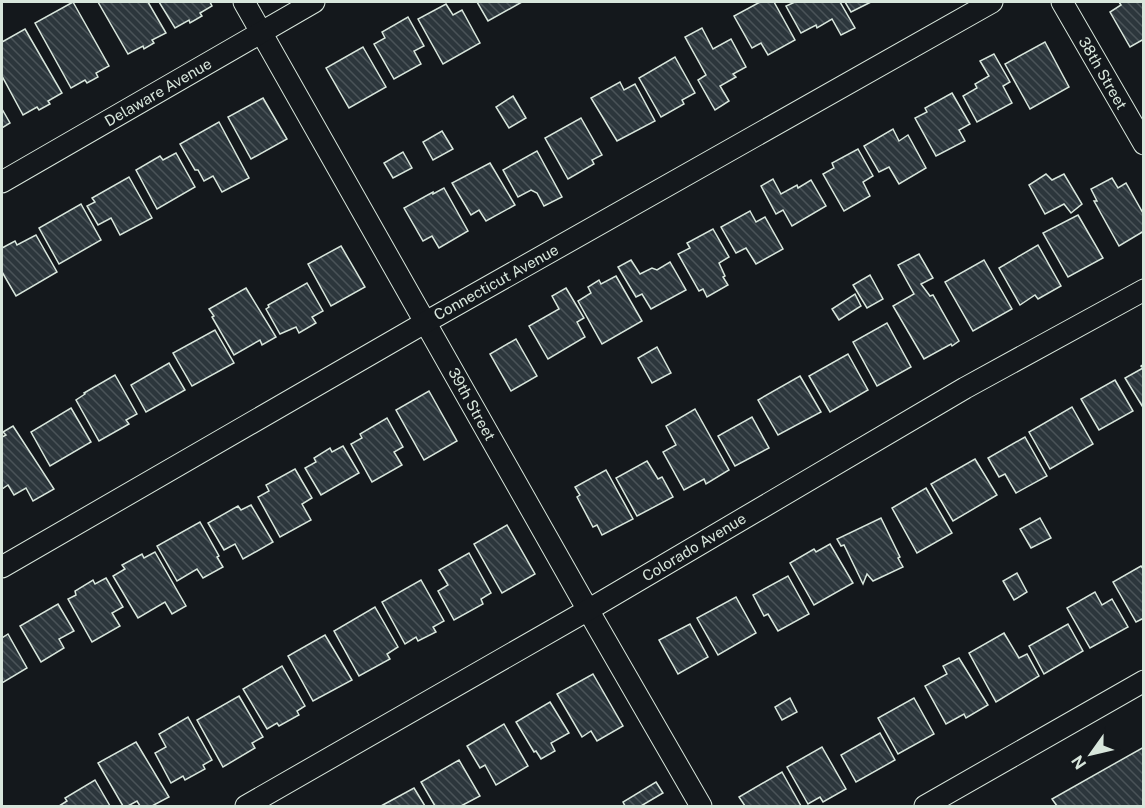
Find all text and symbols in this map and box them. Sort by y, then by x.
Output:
street label: 38th Street [1075,34,1131,112]
street label: Delaware Avenue [102,55,214,129]
street label: Connecticut Avenue [431,241,561,323]
street label: 39th Street [445,365,499,444]
street label: Colorado Avenue [639,509,749,585]
north arrow [1061,724,1121,784]
text: N [1068,752,1090,773]

